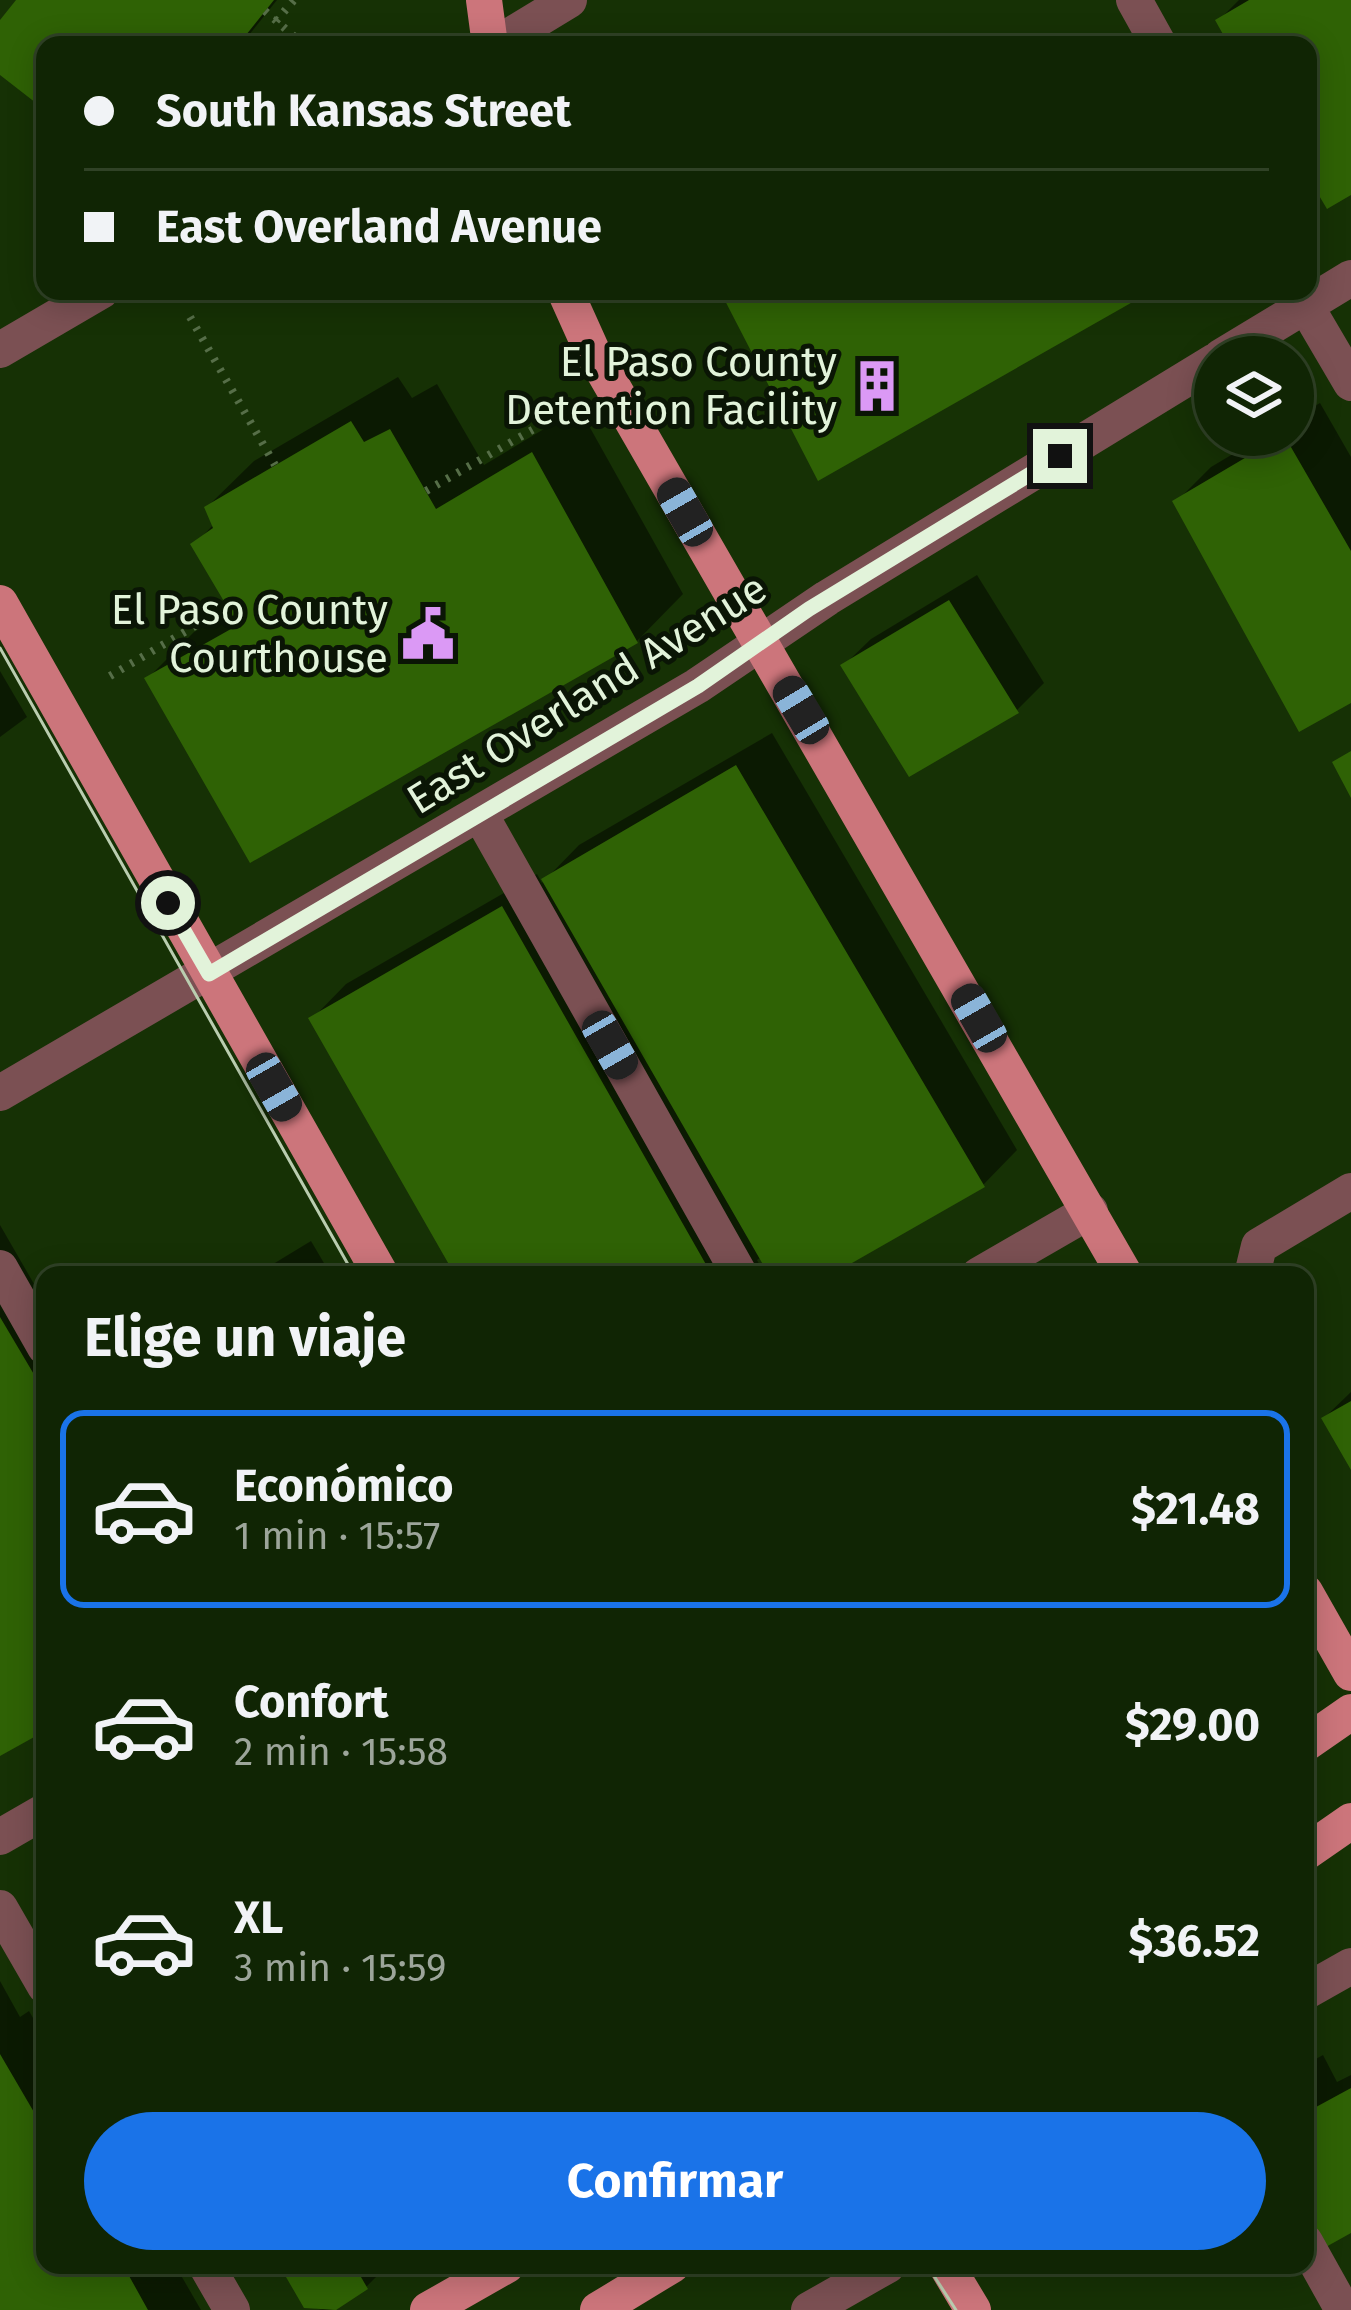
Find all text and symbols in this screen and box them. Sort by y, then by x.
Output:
text: South Kansas Street [156,84,571,138]
text: East Overland Avenue [156,200,602,254]
map controls [1194,336,1314,456]
button: layers [1194,336,1314,456]
place label: El Paso County Detention Facility [505,337,837,435]
building icon: El Paso County Detention Facility [848,357,906,415]
route end [1033,429,1087,483]
car [651,472,719,552]
street label: East Overland Avenue [398,563,776,825]
place label: El Paso County Courthouse [111,585,388,683]
public building icon: El Paso County Courthouse [399,605,457,663]
car [767,670,835,750]
route start [141,876,195,930]
car [945,978,1013,1058]
car [576,1005,644,1085]
car [240,1047,308,1127]
text: Elige un viaje [84,1306,406,1370]
icon: car [90,1455,198,1563]
text: Económico [234,1459,454,1513]
text: $21.48 [1131,1482,1260,1536]
text: 1 min · 15:57 [234,1513,440,1559]
icon: car [90,1671,198,1779]
text: Confort [234,1675,389,1729]
text: $29.00 [1125,1698,1260,1752]
text: 2 min · 15:58 [234,1729,448,1775]
icon: car [90,1887,198,1995]
text: XL [234,1891,283,1945]
text: $36.52 [1129,1914,1260,1968]
text: 3 min · 15:59 [234,1945,446,1991]
button: Confirmar [84,2112,1266,2250]

